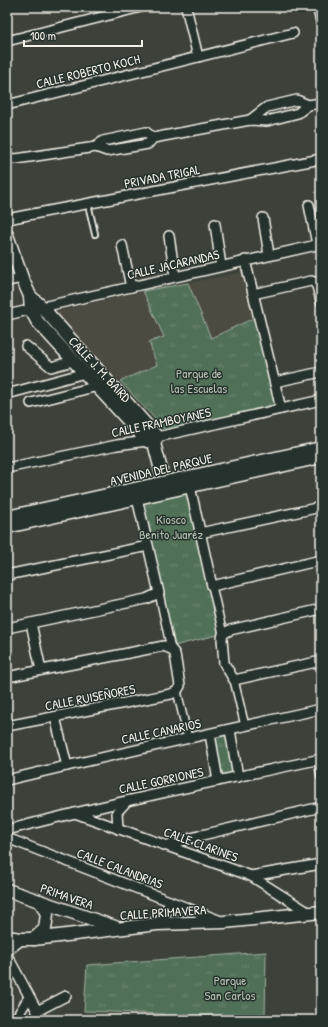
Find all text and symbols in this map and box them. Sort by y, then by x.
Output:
scale bar [24,22,142,48]
text: 100 m [30,27,56,44]
street label: CALLE ROBERTO KOCH [34,49,142,93]
street label: PRIVADA TRIGAL [123,160,202,192]
street label: CALLE JACARANDAS [125,245,221,283]
street label: CALLE J. M. BAIRD [65,332,136,406]
park label: Parque de las Escuelas [171,364,227,397]
street label: CALLE FRAMBOYANES [110,403,212,441]
street label: AVENIDA DEL PARQUE [108,448,214,490]
park label: Kiosco Benito Juaréz [139,510,203,543]
street label: CALLE RUISEÑORES [43,679,137,715]
street label: CALLE CANARIOS [120,714,202,748]
street label: CALLE GORRIONES [117,762,205,798]
street label: CALLE CLARINES [161,822,241,866]
street label: CALLE CALANDRIAS [74,843,166,893]
street label: PRIMAVERA [38,879,96,914]
street label: CALLE PRIMAVERA [119,900,207,924]
park label: Parque San Carlos [205,971,255,1004]

